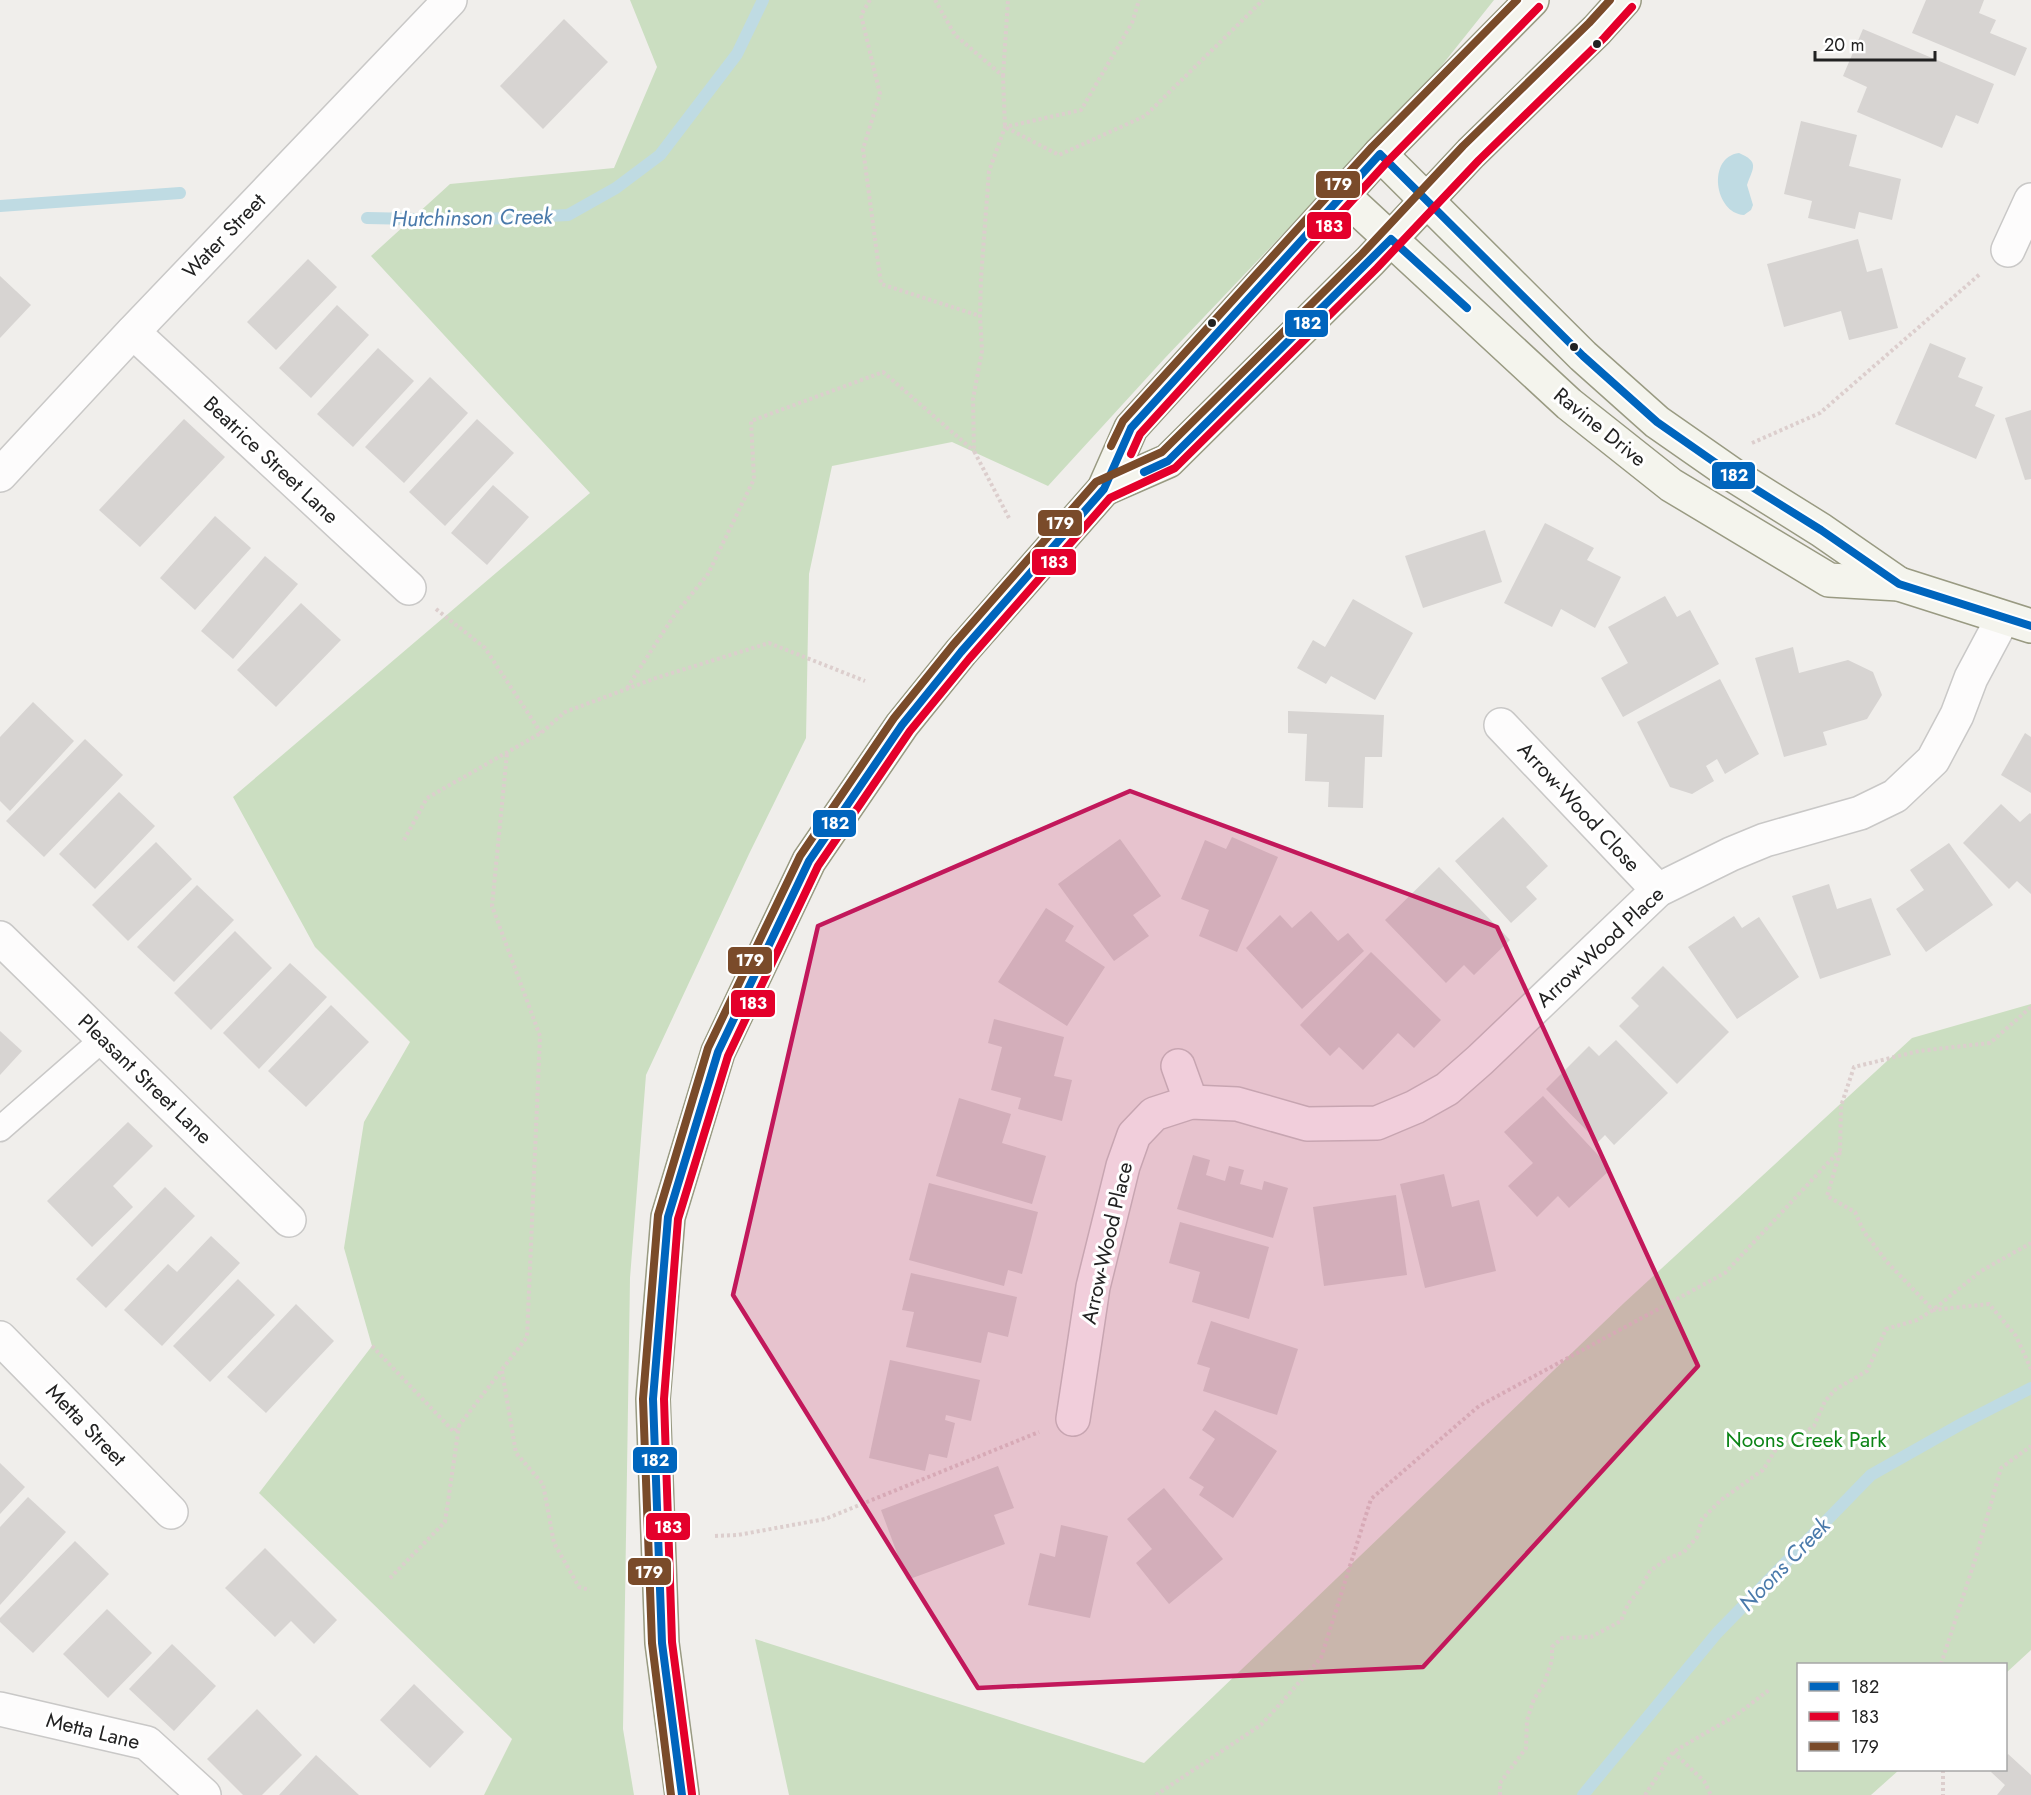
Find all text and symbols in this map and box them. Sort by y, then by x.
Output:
scale bar [1815,24,1935,62]
text: 20 m [1824,32,1864,58]
unlabelled marker [1591,38,1603,50]
line badge: 179 [1315,170,1361,199]
text: 179 [1324,173,1352,196]
street label: Water Street [176,187,272,285]
water label: Hutchinson Creek [391,200,554,234]
line badge: 183 [1306,211,1352,240]
text: 183 [1315,215,1343,238]
line badge: 182 [1284,309,1329,338]
text: 182 [1293,312,1321,335]
unlabelled marker [1206,317,1218,329]
unlabelled marker [1568,341,1580,353]
street label: Ravine Drive [1547,380,1653,474]
street label: Beatrice Street Lane [197,389,345,531]
line badge: 182 [1711,461,1756,490]
text: 182 [1720,464,1748,487]
line badge: 179 [1037,509,1083,537]
text: 179 [1046,512,1074,535]
line badge: 183 [1031,548,1077,576]
text: 183 [1040,551,1068,574]
street label: Arrow-Wood Close [1511,735,1647,879]
line badge: 182 [812,809,857,838]
text: 182 [821,812,849,835]
street label: Arrow-Wood Place [1529,880,1671,1014]
line badge: 179 [727,946,773,975]
text: 179 [736,949,764,972]
line badge: 183 [730,989,776,1018]
text: 183 [739,992,767,1015]
street label: Pleasant Street Lane [71,1007,219,1151]
street label: Arrow-Wood Place [1074,1159,1140,1327]
street label: Metta Street [39,1377,133,1473]
park label: Noons Creek Park [1726,1425,1887,1455]
line badge: 182 [632,1446,678,1474]
text: 182 [641,1449,669,1472]
water label: Noons Creek [1731,1509,1838,1618]
line badge: 183 [645,1512,691,1541]
text: 183 [654,1516,682,1539]
line badge: 179 [627,1557,672,1586]
text: 179 [635,1561,663,1584]
legend [1797,1663,2007,1771]
text: 182 [1851,1674,1879,1700]
text: 183 [1851,1704,1879,1730]
street label: Metta Lane [43,1705,143,1757]
text: 179 [1851,1734,1879,1760]

